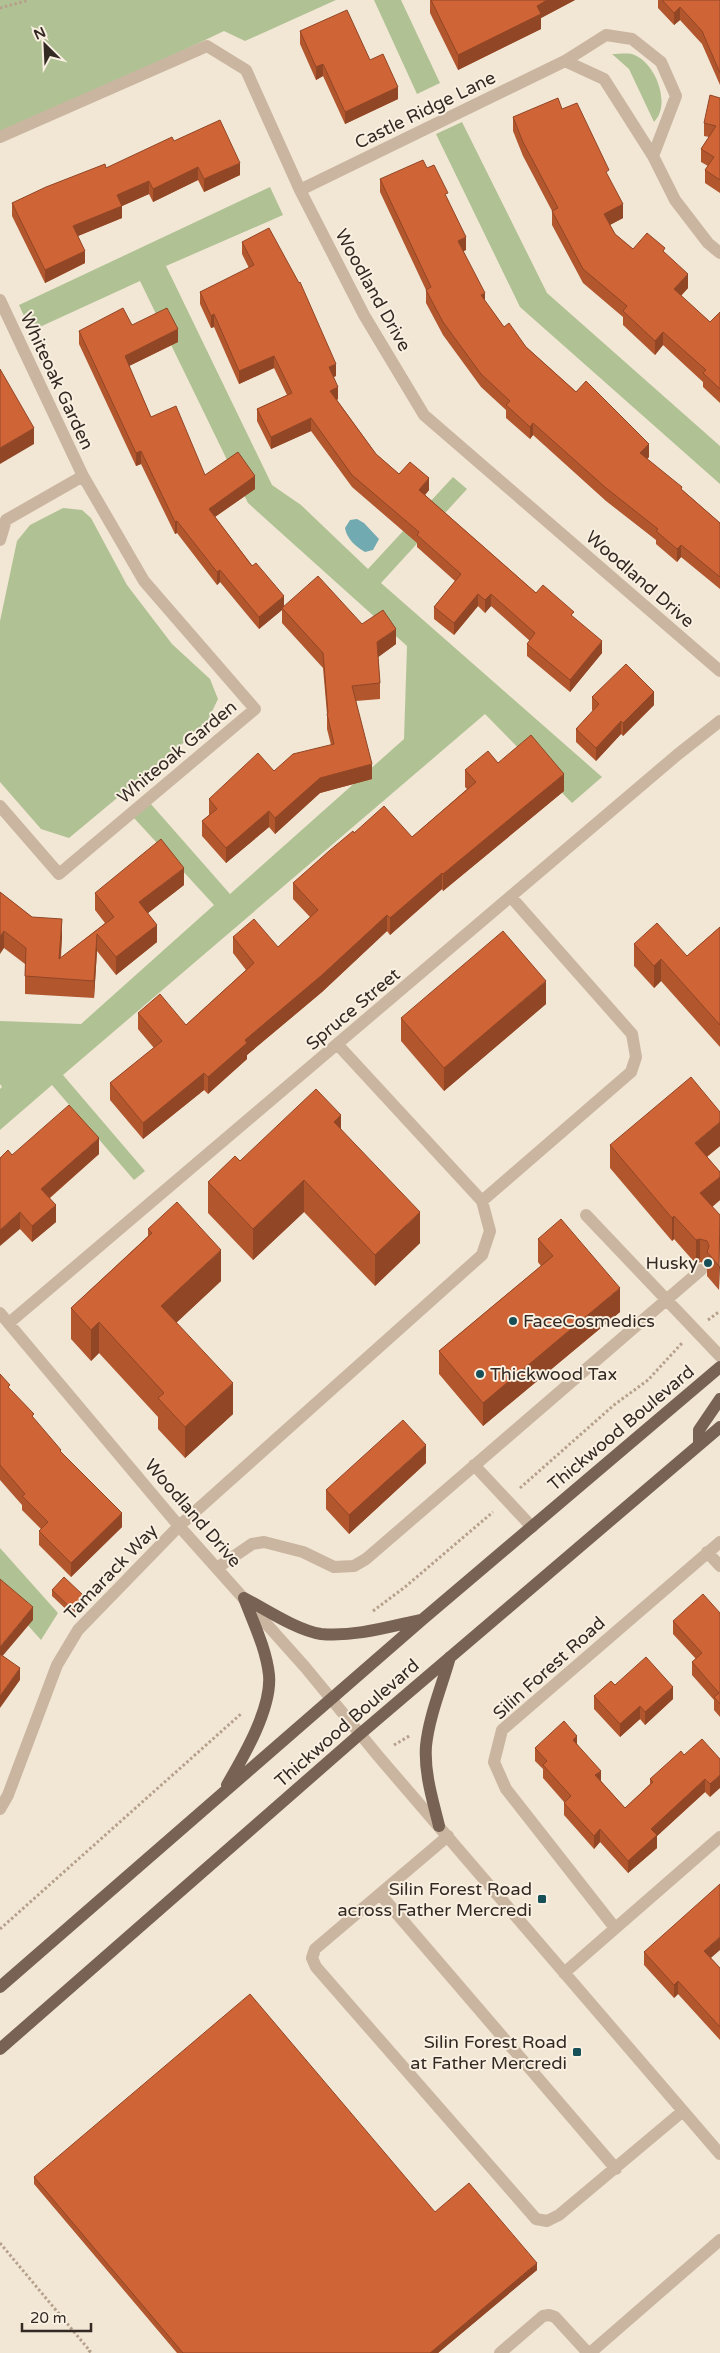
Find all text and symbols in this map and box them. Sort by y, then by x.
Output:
north arrow [20,20,70,70]
text: N [31,24,49,44]
street label: Castle Ridge Lane [351,66,499,154]
street label: Woodland Drive [330,225,416,355]
street label: Whiteoak Garden [16,309,98,453]
street label: Woodland Drive [581,526,699,632]
street label: Whiteoak Garden [113,696,241,808]
street label: Spruce Street [301,963,405,1055]
place label: Husky [646,1252,698,1274]
marker: Husky [702,1257,714,1269]
place label: FaceCosmedics [523,1310,655,1332]
marker: FaceCosmedics [507,1315,519,1327]
street label: Thickwood Boulevard [543,1360,699,1496]
place label: Thickwood Tax [490,1363,617,1385]
marker: Thickwood Tax [474,1368,486,1380]
street label: Woodland Drive [140,1454,246,1572]
street label: Tamarack Way [60,1519,162,1624]
street label: Silin Forest Road [488,1612,610,1724]
street label: Thickwood Boulevard [270,1654,424,1792]
place label: Silin Forest Road across Father Mercredi [337,1878,532,1921]
marker: Silin Forest Road across Father Mercredi [536,1893,548,1905]
place label: Silin Forest Road at Father Mercredi [410,2031,567,2074]
marker: Silin Forest Road at Father Mercredi [571,2046,583,2058]
scale bar [22,2300,91,2332]
text: 20 m [30,2309,67,2327]

